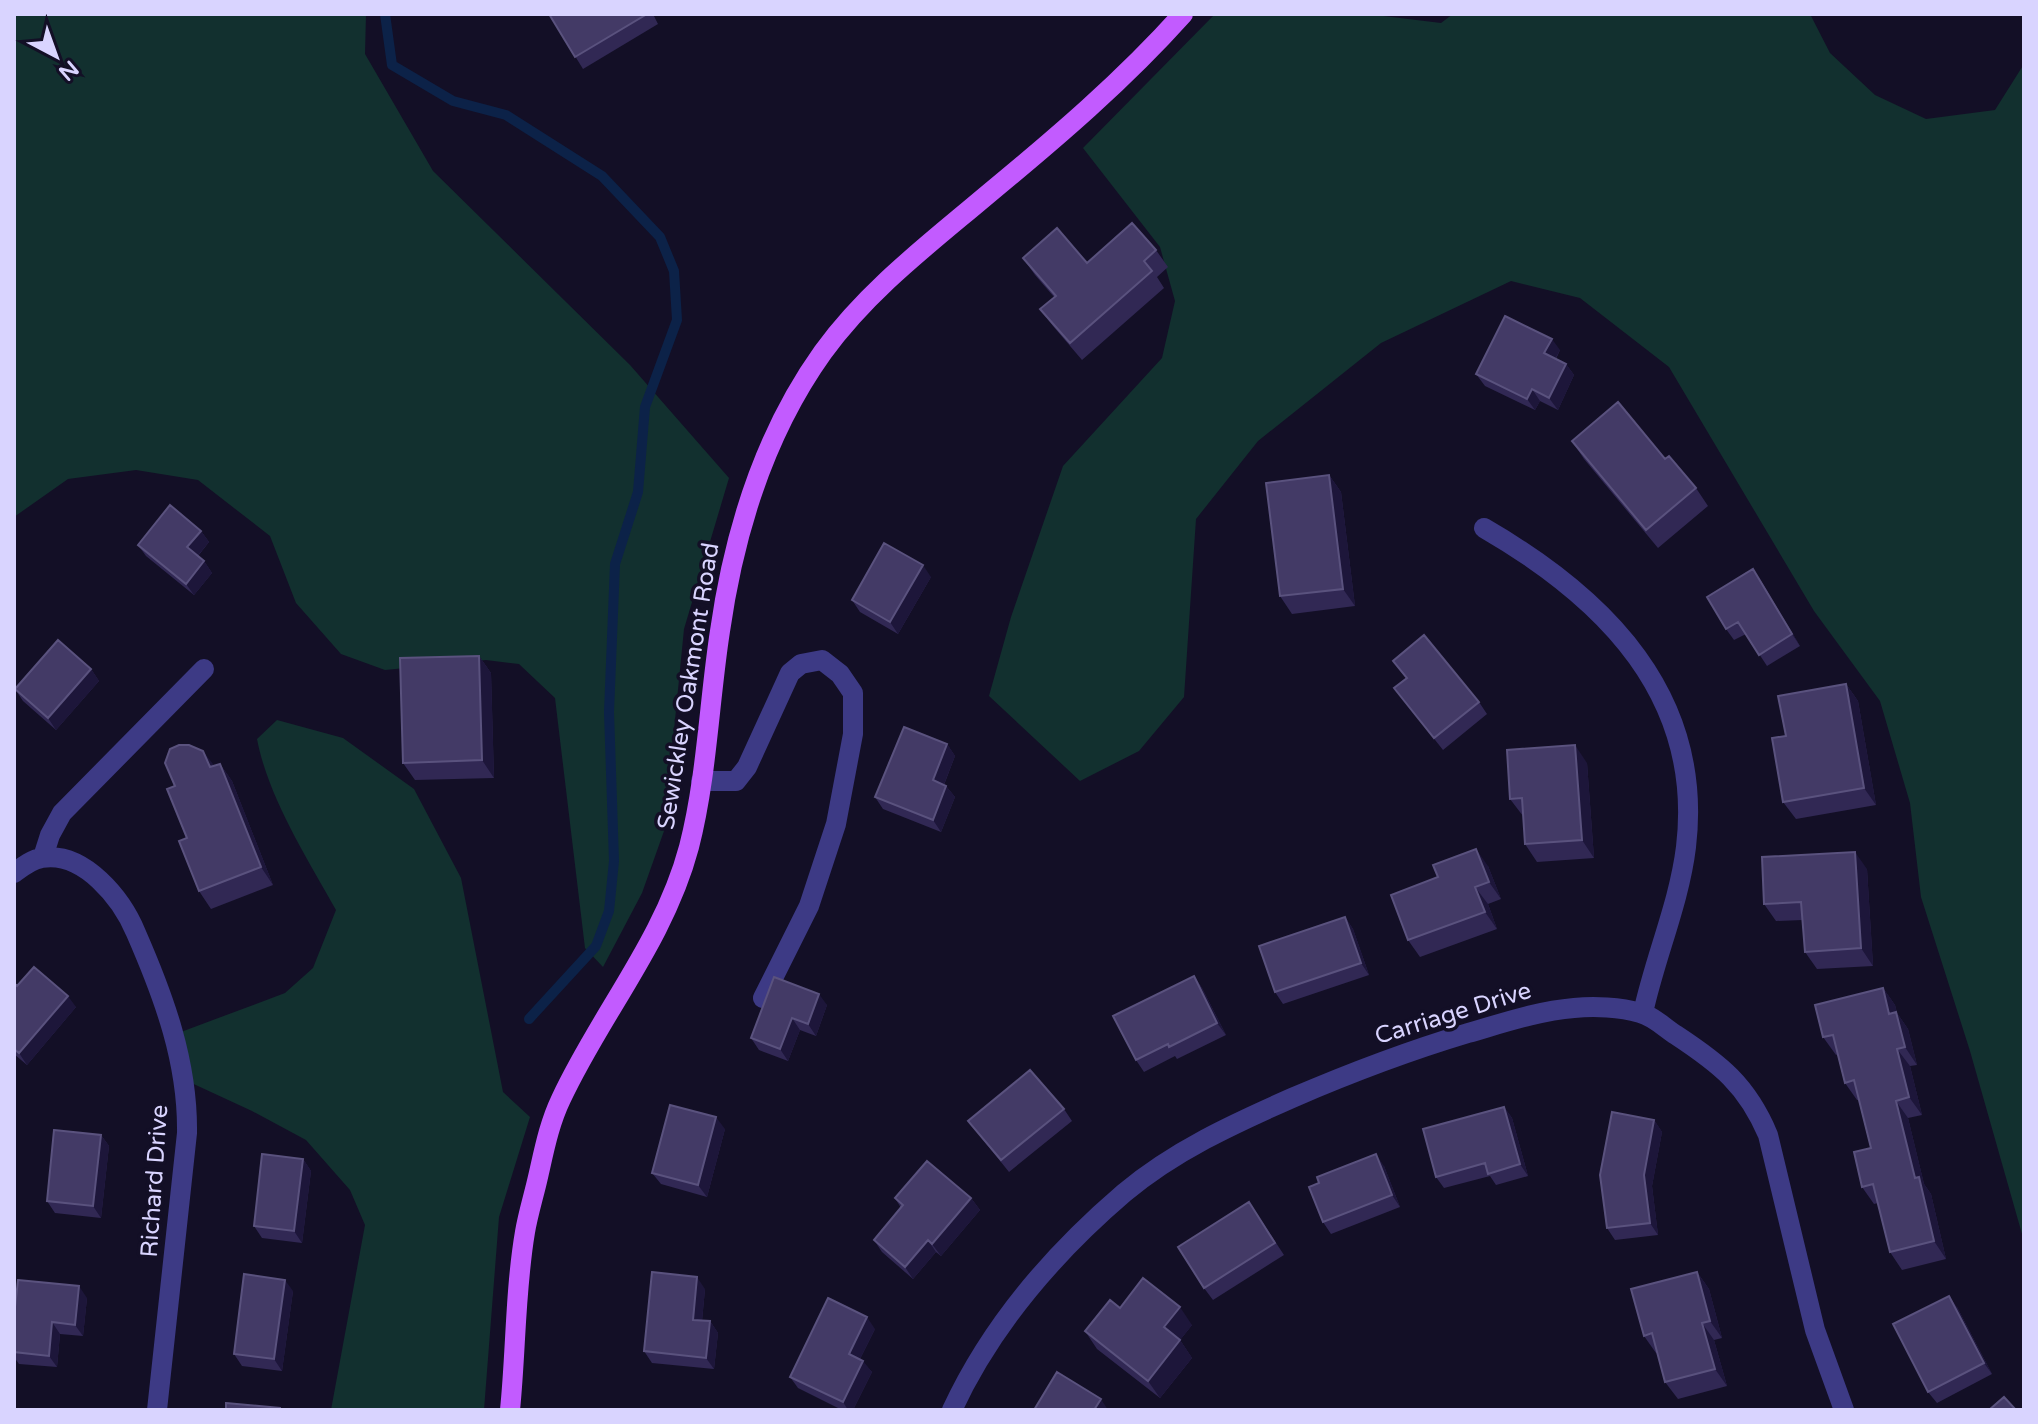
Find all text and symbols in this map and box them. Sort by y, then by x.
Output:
north arrow [16,16,96,96]
text: N [53,55,84,86]
street label: Sewickley Oakmont Road [651,541,726,832]
street label: Carriage Drive [1371,976,1535,1051]
street label: Richard Drive [135,1104,174,1259]

